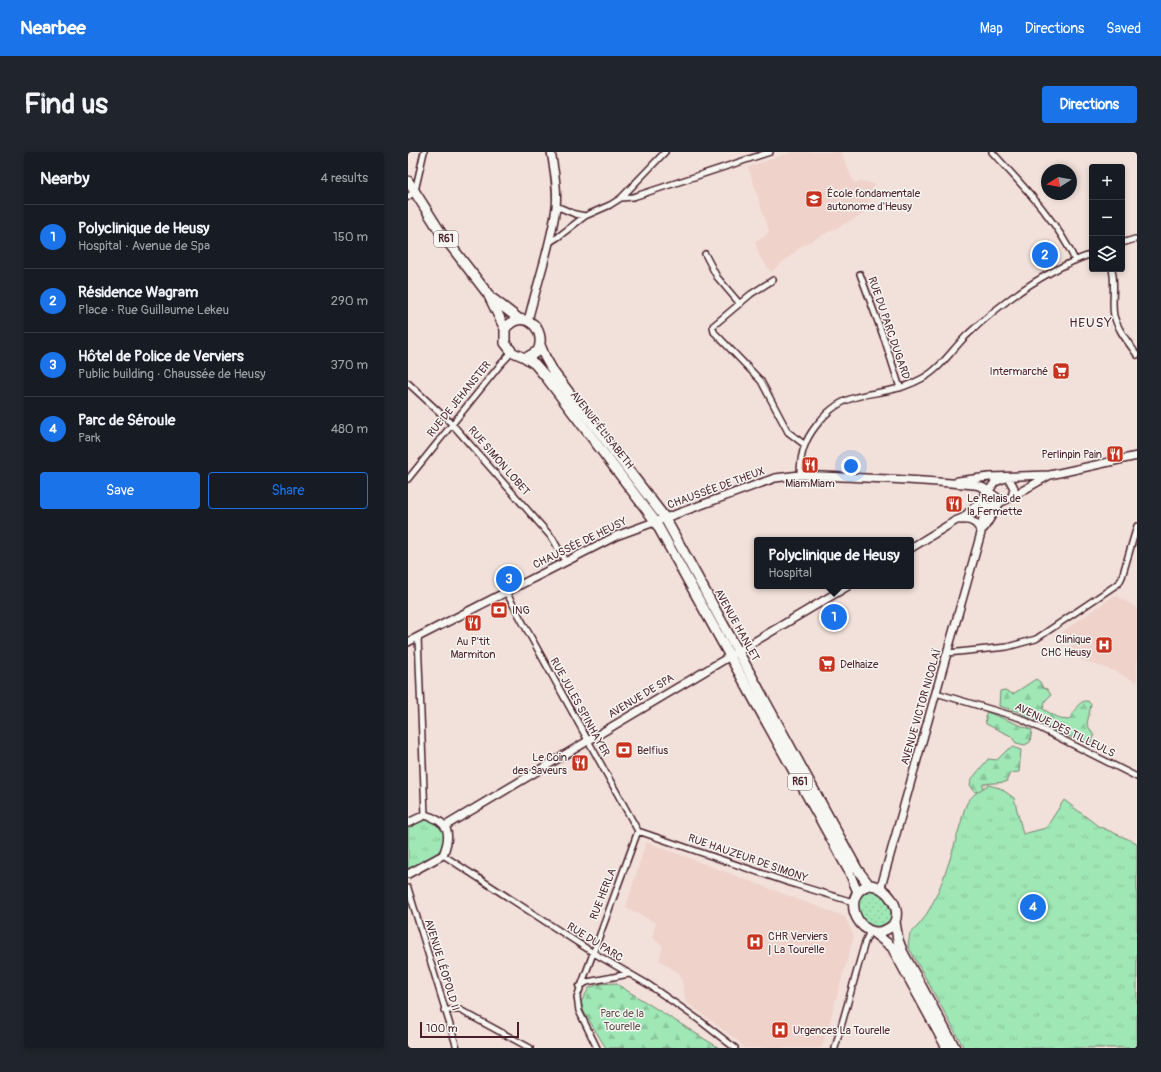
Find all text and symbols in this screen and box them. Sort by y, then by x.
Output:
text: Nearbee [20,16,86,40]
text: Map [980,20,1003,37]
text: Directions [1025,20,1084,37]
text: Saved [1106,20,1141,37]
button: Directions [1042,86,1137,123]
text: Find us [24,87,108,122]
north arrow [1041,164,1077,200]
map controls [1089,164,1125,272]
button: + [1089,164,1125,200]
text: Nearby [40,168,89,189]
text: 4 results [321,170,368,186]
place label: École fondamentale autonome d'Heusy [827,187,921,213]
school or university icon: École fondamentale autonome d'Heusy [804,189,824,209]
button: − [1089,200,1125,236]
text: Polyclinique de Heusy [78,219,210,238]
text: 1 [50,229,56,245]
text: 150 m [333,229,368,245]
road number: R61 [434,231,458,247]
button: layers [1089,236,1125,272]
text: Hospital · Avenue de Spa [78,238,210,254]
pin: 2 [1032,240,1058,270]
street label: RUE DU PARC DUGARD [865,275,913,381]
text: Résidence Wagram [78,283,198,302]
text: 2 [49,293,57,309]
text: 290 m [331,293,368,309]
text: Place · Rue Guillaume Lekeu [78,302,229,318]
district label: HEUSY [1069,315,1113,331]
text: Hôtel de Police de Verviers [78,347,244,366]
text: 3 [49,357,57,373]
text: 370 m [331,357,368,373]
street label: RUE DE JEHANSTER [424,358,494,440]
supermarket icon: Intermarché [1051,361,1071,381]
place label: Intermarché [990,365,1048,378]
text: Public building · Chaussée de Heusy [78,366,266,382]
street label: AVENUE ÉLISABETH [568,389,636,471]
text: Parc de Séroule [78,411,175,430]
text: 4 [49,421,57,437]
text: 480 m [331,421,368,437]
street label: RUE SIMON LOBET [465,424,533,498]
text: Park [78,430,101,446]
restaurant icon: Perlinpin Pain [1105,444,1125,464]
place label: Perlinpin Pain [1041,448,1102,461]
restaurant icon: MiamMiam [800,455,820,475]
your location [841,456,861,476]
street label: CHAUSSÉE DE THEUX [666,464,766,512]
button: Save [40,472,200,509]
button: Share [208,472,368,509]
place label: MiamMiam [785,477,835,490]
place label: Le Relais de la Fermette [967,492,1023,518]
restaurant icon: Le Relais de la Fermette [944,494,964,514]
street label: CHAUSSÉE DE HEUSY [531,514,630,571]
popup [754,537,914,589]
text: Polyclinique de Heusy [768,546,900,565]
pin: 3 [496,564,522,594]
text: Hospital [768,565,812,581]
street label: AVENUE HANLET [712,587,762,663]
bank icon: ING [489,600,509,620]
pin: 1 [821,602,847,632]
place label: ING [512,604,530,617]
restaurant icon: Au P'tit Marmiton [463,613,483,633]
place label: Clinique CHC Heusy [1041,633,1092,659]
place label: Au P'tit Marmiton [450,635,496,661]
hospital icon: Clinique CHC Heusy [1094,635,1114,655]
street label: AVENUE VICTOR NICOLAÏ [898,647,944,766]
supermarket icon: Delhaize [817,654,837,674]
street label: RUE JULES SPINHAYER [547,655,613,759]
place label: Delhaize [840,658,879,671]
street label: AVENUE DE SPA [606,671,676,721]
street label: AVENUE DES TILLEULS [1013,700,1117,760]
bank icon: Belfius [614,740,634,760]
place label: Belfius [637,744,668,757]
place label: Le Coin des Saveurs [512,751,567,777]
restaurant icon: Le Coin des Saveurs [570,753,590,773]
road number: R61 [788,774,812,790]
street label: RUE HAUZEUR DE SIMONY [686,831,810,885]
street label: RUE HERLA [587,866,619,922]
pin: 4 [1020,892,1046,922]
street label: AVENUE LÉOPOLD II [422,918,462,1012]
street label: RUE DU PARC [565,920,626,964]
place label: CHR Verviers | La Tourelle [768,930,828,956]
hospital icon: CHR Verviers | La Tourelle [745,932,765,952]
park label: Parc de la Tourelle [600,1007,644,1033]
scale bar [420,1020,519,1039]
hospital icon: Urgences La Tourelle [770,1020,790,1040]
text: 100 m [426,1022,457,1035]
place label: Urgences La Tourelle [793,1024,891,1037]

